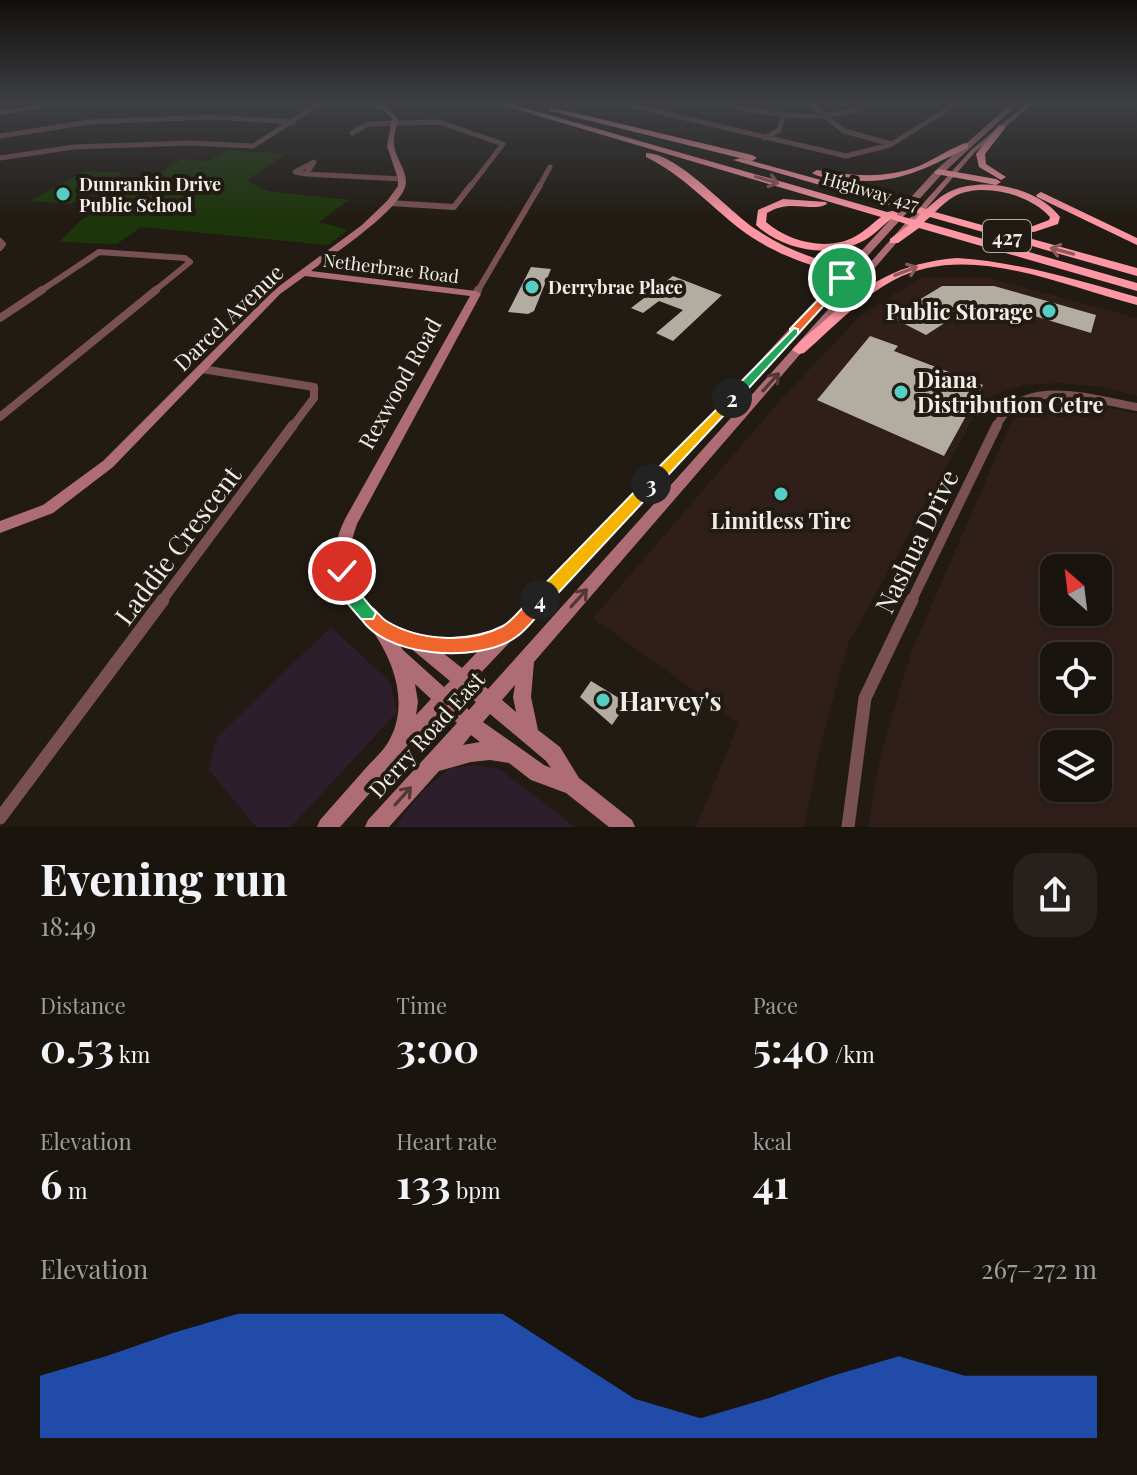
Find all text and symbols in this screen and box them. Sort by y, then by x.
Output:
street label: Highway 427 [820,166,923,216]
place label: Dunrankin Drive Public School [79,172,221,217]
one-way arrow [754,173,780,188]
marker: Dunrankin Drive Public School [54,185,72,203]
road number: 427 [983,220,1031,252]
one-way arrow [1049,243,1075,258]
pin [808,244,876,312]
street label: Netherbrae Road [322,248,461,288]
icon: arrive [820,256,864,300]
street label: Darcel Avenue [167,257,289,377]
one-way arrow [893,263,918,277]
place label: Derrybrae Place [548,275,683,299]
marker: Derrybrae Place [523,278,541,296]
place label: Public Storage [886,296,1033,326]
marker: Public Storage [1040,302,1058,320]
street label: Rexwood Road [351,312,448,454]
place label: Diana Distribution Cetre [917,364,1103,419]
one-way arrow [761,373,779,393]
pin: 2 [712,378,752,418]
text: 2 [726,383,738,413]
marker: Diana Distribution Cetre [892,383,910,401]
street label: Laddie Crescent [106,458,249,631]
street label: Nashua Drive [866,463,966,619]
pin: 3 [631,464,671,504]
text: 3 [646,469,656,499]
marker: Limitless Tire [772,485,790,503]
place label: Limitless Tire [711,505,851,535]
pin [308,537,376,605]
icon: check [320,549,364,593]
north arrow [1040,554,1112,626]
map controls [1040,554,1112,802]
pin: 4 [520,580,560,620]
text: 4 [534,585,546,615]
one-way arrow [570,588,588,608]
button: locate [1040,642,1112,714]
street label: Derry Road East [361,664,492,804]
place label: Harvey's [619,683,722,718]
marker: Harvey's [594,691,612,709]
button: layers [1040,730,1112,802]
one-way arrow [393,786,411,806]
text: Evening run [40,848,288,907]
button: share [1013,853,1097,937]
text: 18:49 [40,908,96,943]
text: Distance [40,990,126,1020]
text: Time [396,990,447,1020]
text: Pace [753,990,798,1020]
text: 0.53 [40,1020,114,1073]
text: 3:00 [396,1020,479,1073]
text: 5:40 [753,1020,830,1073]
text: km [114,1039,150,1069]
text: /km [830,1039,875,1069]
text: Elevation [40,1126,132,1156]
text: Heart rate [396,1126,497,1156]
text: kcal [753,1126,792,1156]
text: 6 [40,1156,62,1209]
text: 133 [396,1156,450,1209]
text: 41 [753,1156,789,1209]
text: m [62,1175,87,1205]
text: bpm [450,1175,501,1205]
text: Elevation [40,1251,148,1286]
text: 267–272 m [981,1251,1097,1286]

